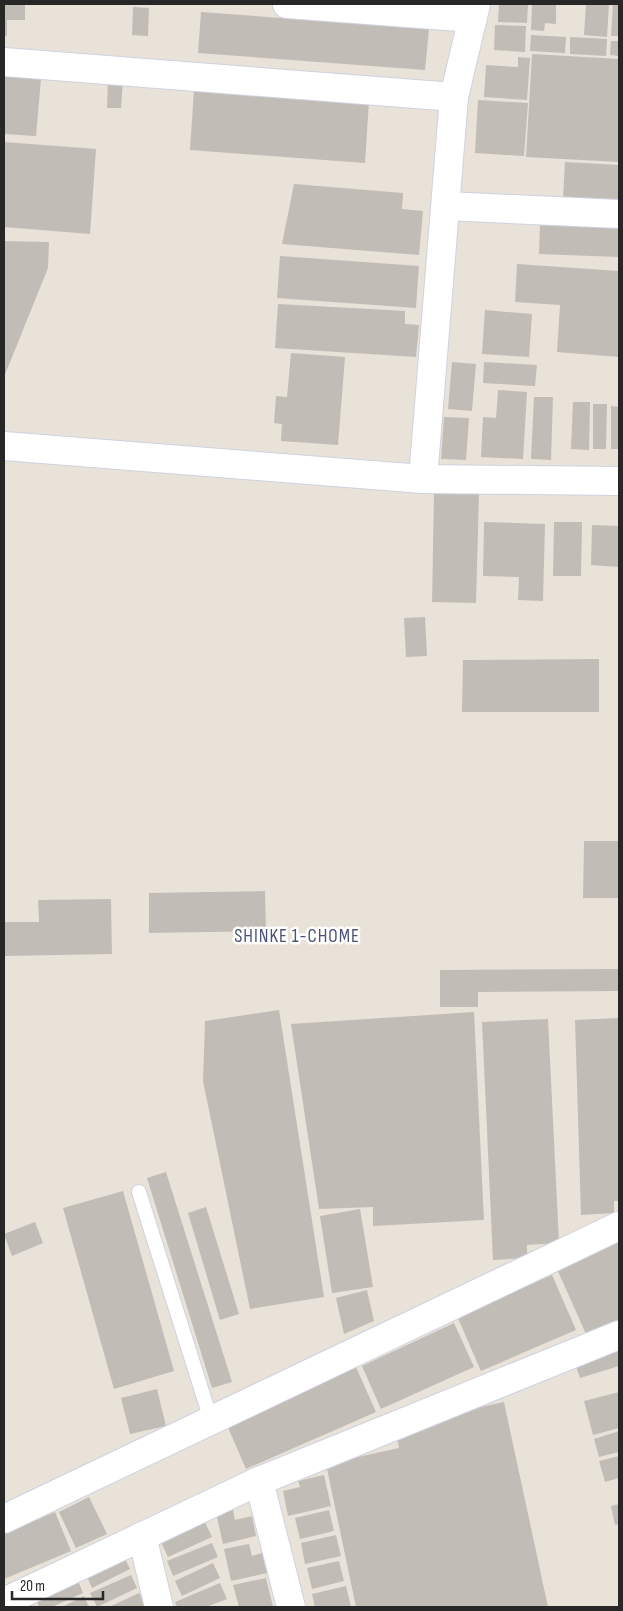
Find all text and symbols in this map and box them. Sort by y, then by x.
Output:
district label: SHINKE 1-CHOME [234,925,360,948]
scale bar [12,1568,104,1600]
text: 20 m [20,1577,45,1596]

